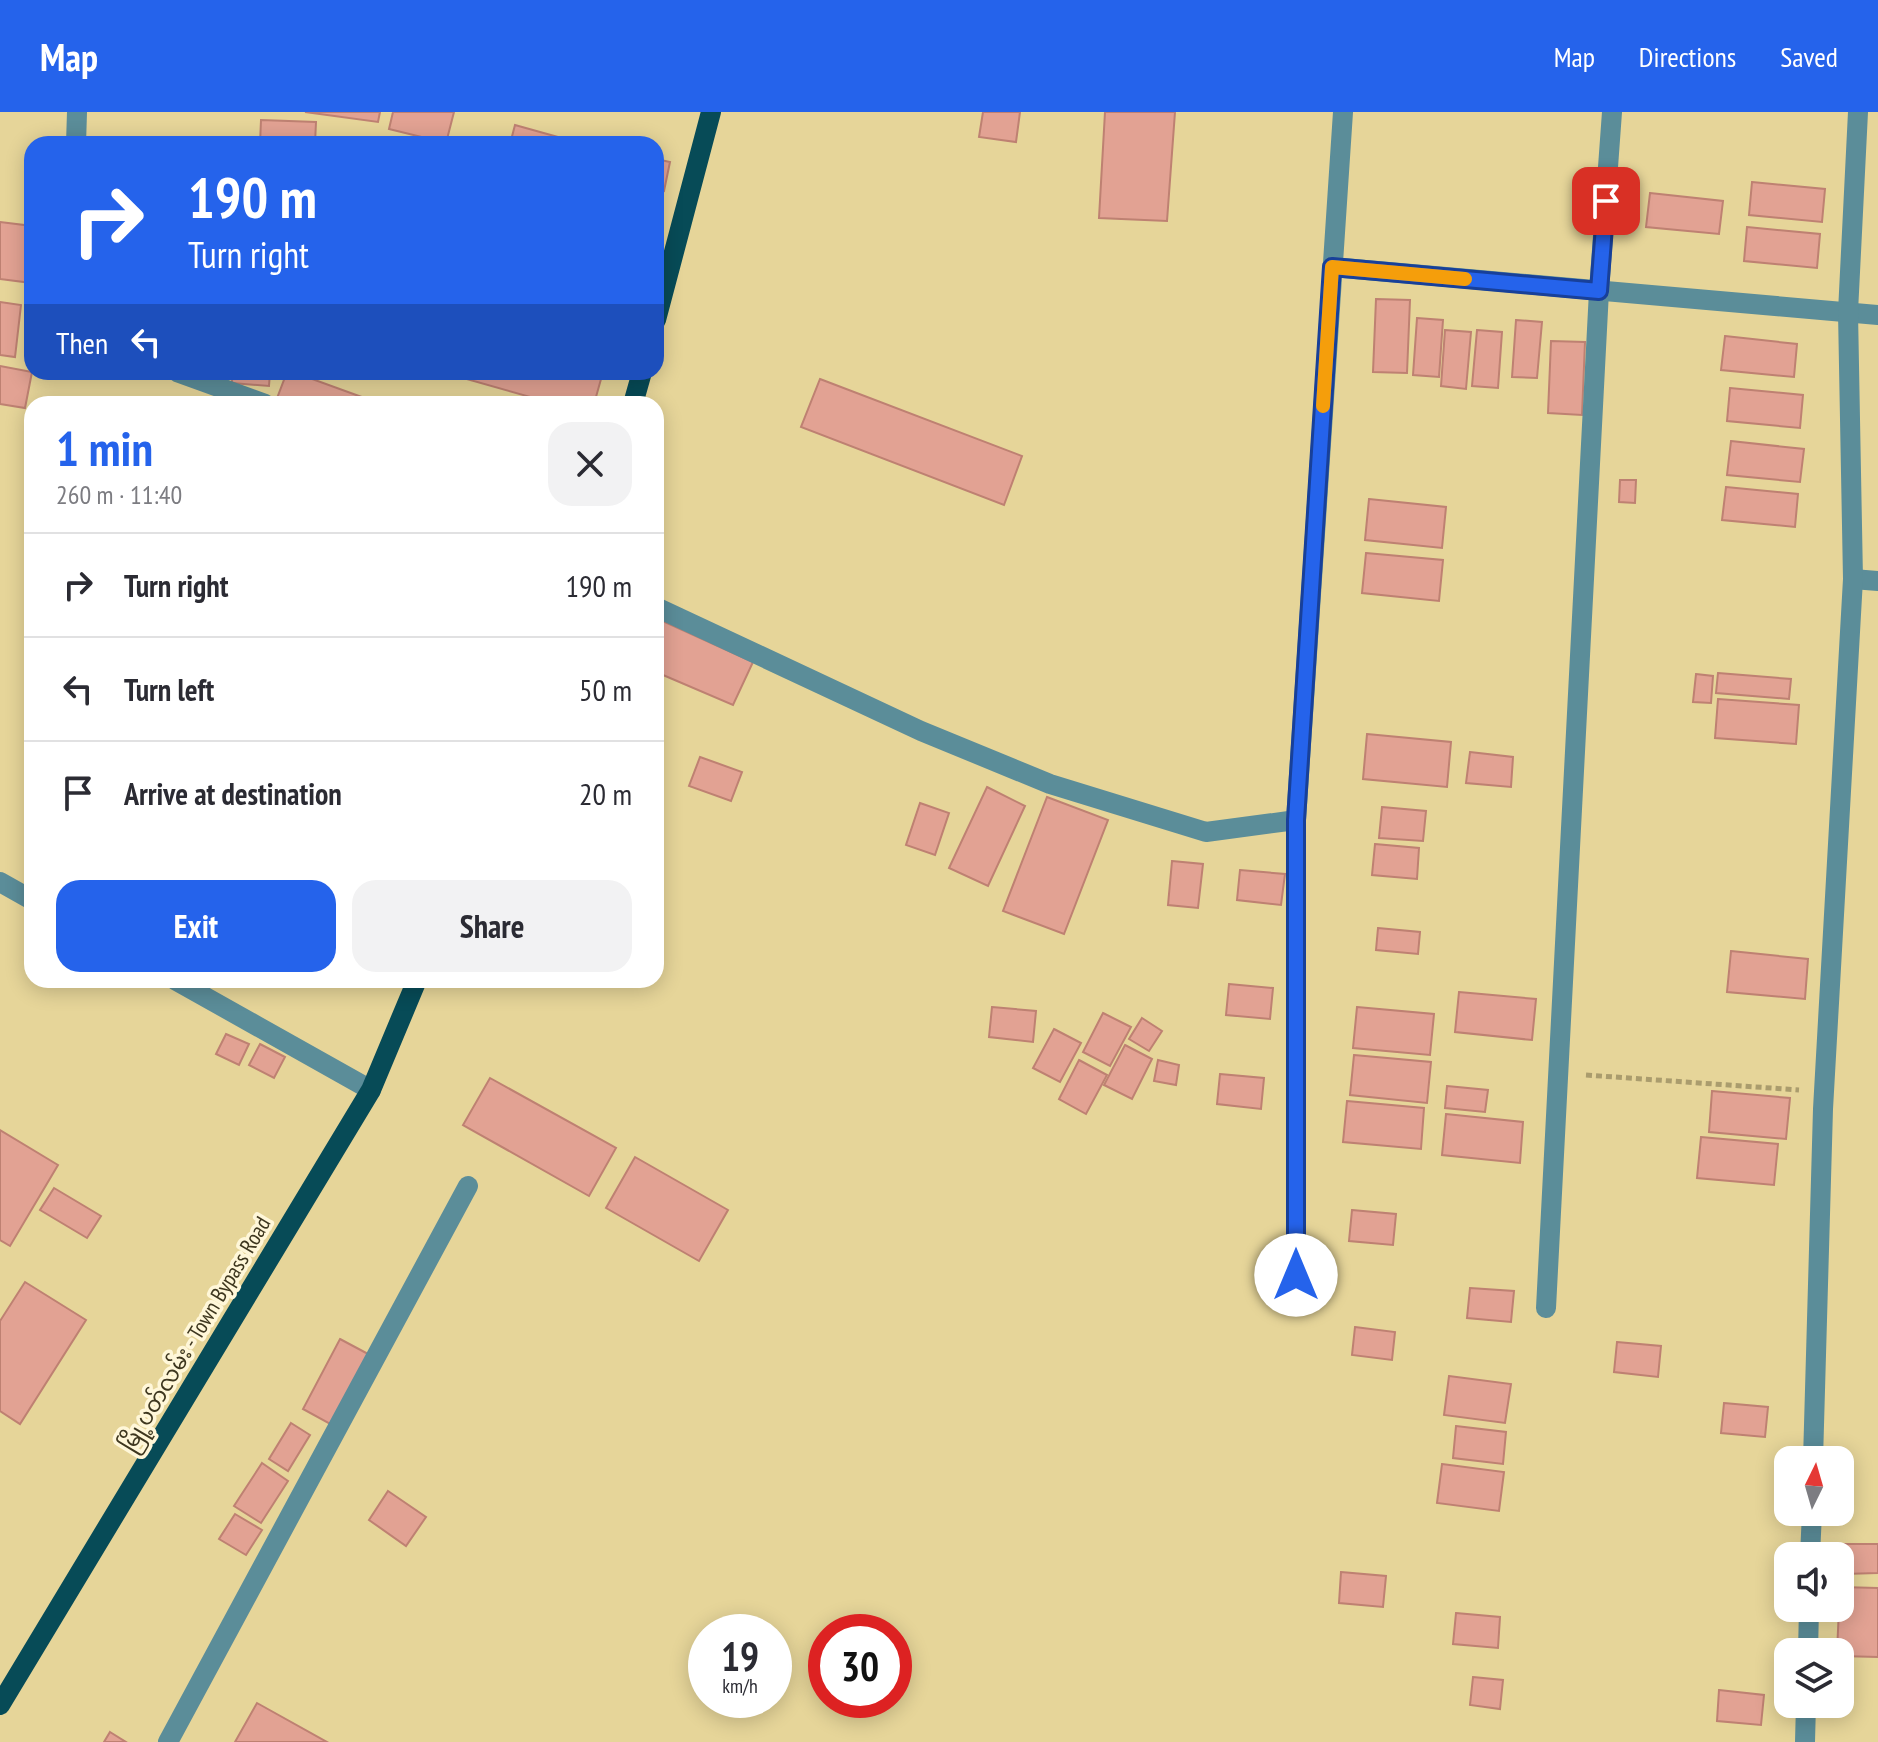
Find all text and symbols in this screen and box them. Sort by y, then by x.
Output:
text: Map [40,32,98,81]
text: Map [1554,38,1595,75]
text: Directions [1639,38,1736,75]
text: Saved [1780,38,1838,75]
text: 190 m [188,161,317,233]
pin [1572,167,1640,235]
icon: right [56,168,160,272]
icon: arrive [1584,179,1628,223]
text: Turn right [188,231,309,278]
icon: left [124,320,168,364]
text: Then [56,323,108,362]
text: 1 min [56,417,153,479]
button: close [548,422,632,506]
text: 260 m · 11:40 [56,478,182,511]
icon: right [56,563,100,607]
text: Turn right [124,566,228,605]
text: 190 m [566,566,632,605]
icon: left [56,667,100,711]
text: Turn left [124,670,214,709]
text: 50 m [579,670,632,709]
icon: arrive [56,771,100,815]
text: Arrive at destination [124,774,342,813]
text: 20 m [579,774,632,813]
button: Exit [56,880,336,972]
button: Share [352,880,632,972]
street label: မြို့ပတ်လမ်း - Town Bypass Road [113,1211,280,1459]
position arrow [1254,1233,1338,1317]
north arrow [1774,1446,1854,1526]
map controls [1774,1446,1854,1718]
button: sound [1774,1542,1854,1622]
speed limit sign: 30 [808,1614,912,1718]
text: 19 [721,1630,759,1682]
button: layers [1774,1638,1854,1718]
text: km/h [722,1673,758,1699]

